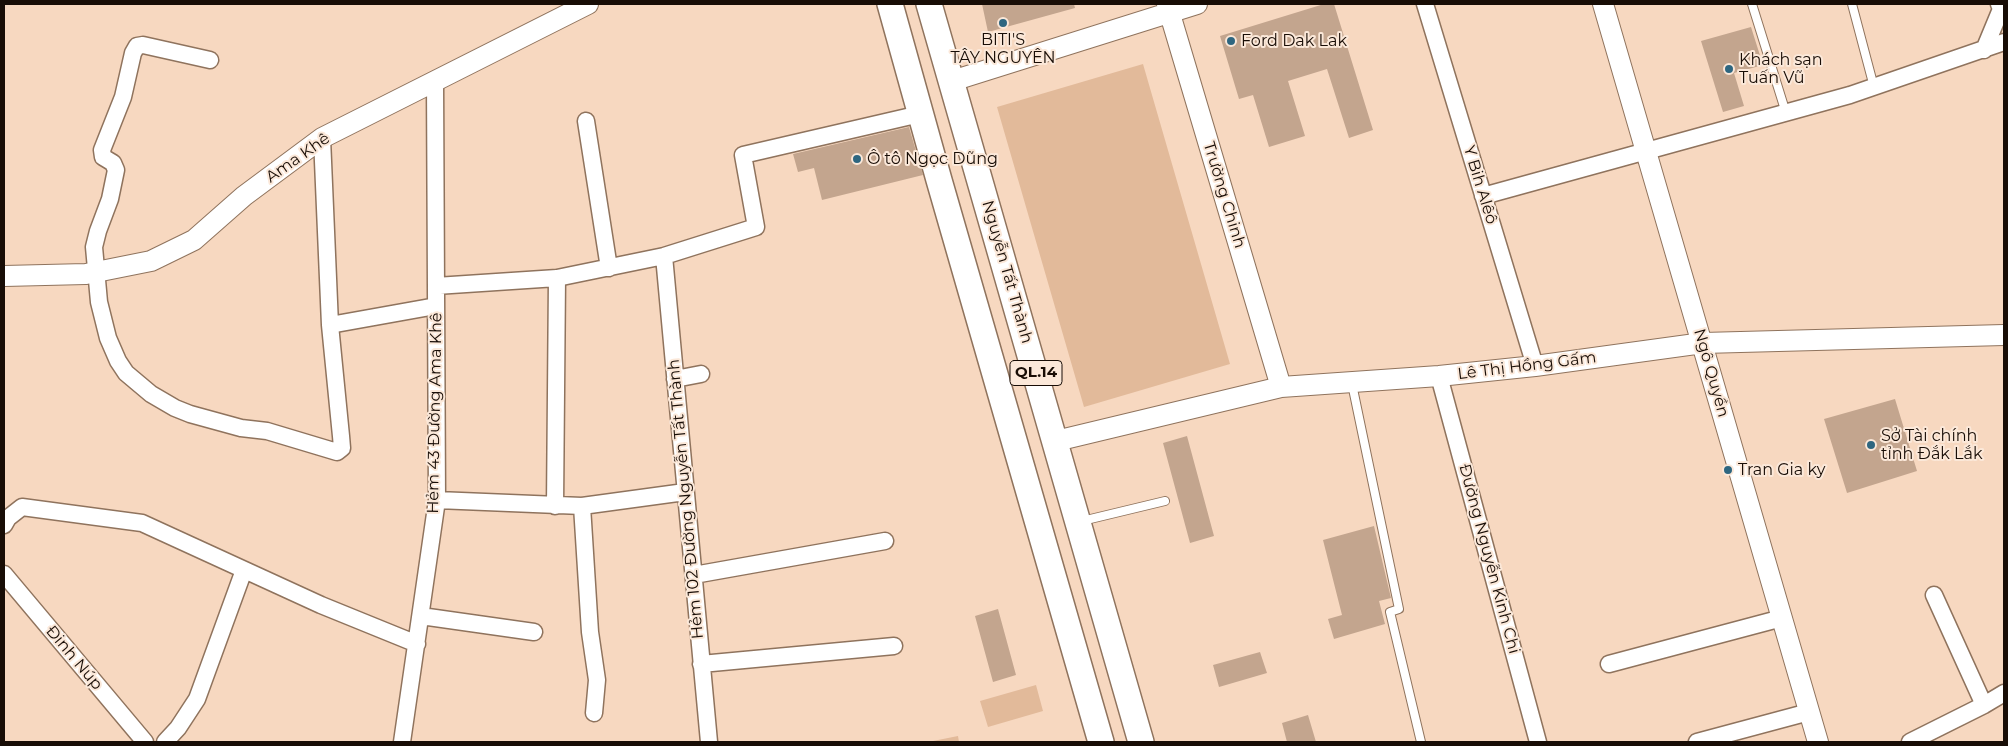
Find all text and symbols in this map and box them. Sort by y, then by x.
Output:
marker: BITI'S TÂY NGUYÊN [997,17,1009,29]
place label: BITI'S TÂY NGUYÊN [950,30,1056,68]
place label: Ford Dak Lak [1241,31,1347,51]
marker: Ford Dak Lak [1225,35,1237,47]
place label: Khách sạn Tuấn Vũ [1739,50,1823,88]
marker: Khách sạn Tuấn Vũ [1723,63,1735,75]
street label: Ama Khê [262,129,334,187]
street label: Trường Chinh [1199,140,1249,250]
street label: Y Bih Alêô [1459,143,1501,227]
place label: Ô tô Ngọc Dũng [867,149,998,169]
marker: Ô tô Ngọc Dũng [851,153,863,165]
street label: Nguyễn Tất Thành [977,198,1037,346]
street label: Hẻm 43 Đường Ama Khê [424,312,446,514]
street label: Ngô Quyền [1689,327,1733,419]
street label: Lê Thị Hồng Gấm [1457,348,1597,384]
street label: Hẻm 102 Đường Nguyễn Tất Thành [664,358,708,640]
road number: QL.14 [1010,360,1062,386]
place label: Sở Tài chính tỉnh Đắk Lắk [1881,426,1983,464]
marker: Sở Tài chính tỉnh Đắk Lắk [1865,439,1877,451]
place label: Tran Gia ky [1738,460,1825,480]
street label: Đường Nguyễn Kinh Chi [1454,462,1524,656]
marker: Tran Gia ky [1722,464,1734,476]
street label: Đinh Núp [42,622,106,694]

